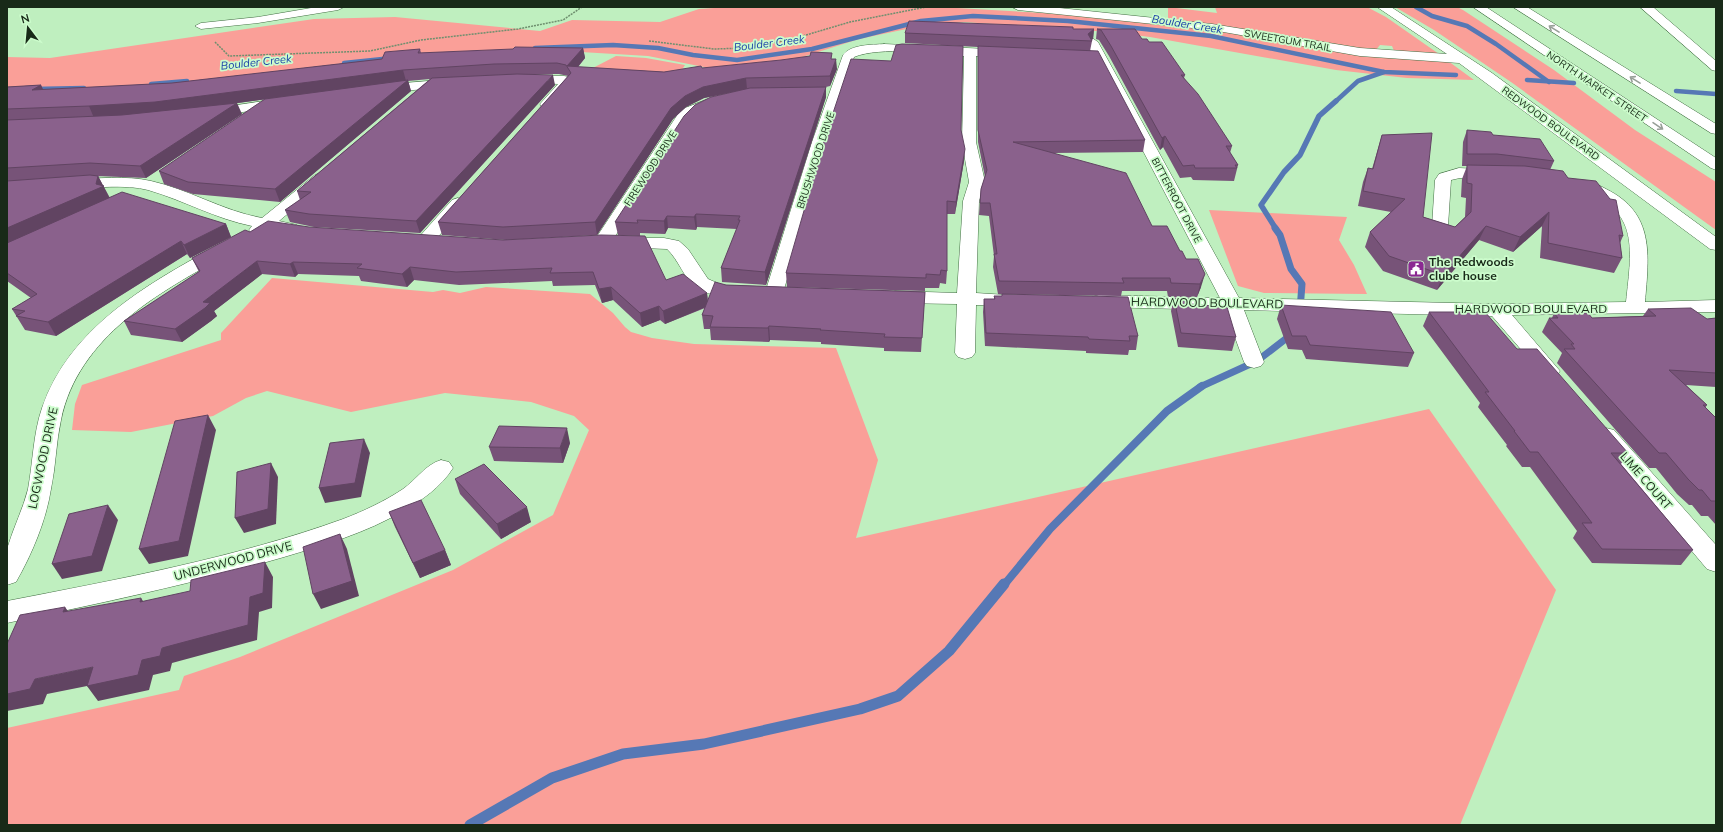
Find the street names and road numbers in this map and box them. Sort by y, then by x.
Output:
street label: SWEETGUM TRAIL [1243,26,1333,55]
street label: NORTH MARKET STREET [1544,48,1649,125]
street label: REDWOOD BOULEVARD [1499,84,1602,163]
street label: BRUSHWOOD DRIVE [794,110,837,210]
street label: FIREWOOD DRIVE [621,128,680,208]
street label: BITTERROOT DRIVE [1149,155,1205,245]
street label: HARDWOOD BOULEVARD [1131,294,1283,311]
street label: HARDWOOD BOULEVARD [1455,301,1607,316]
street label: LOGWOOD DRIVE [24,406,61,510]
street label: LIME COURT [1617,449,1676,513]
street label: UNDERWOOD DRIVE [172,538,293,583]

